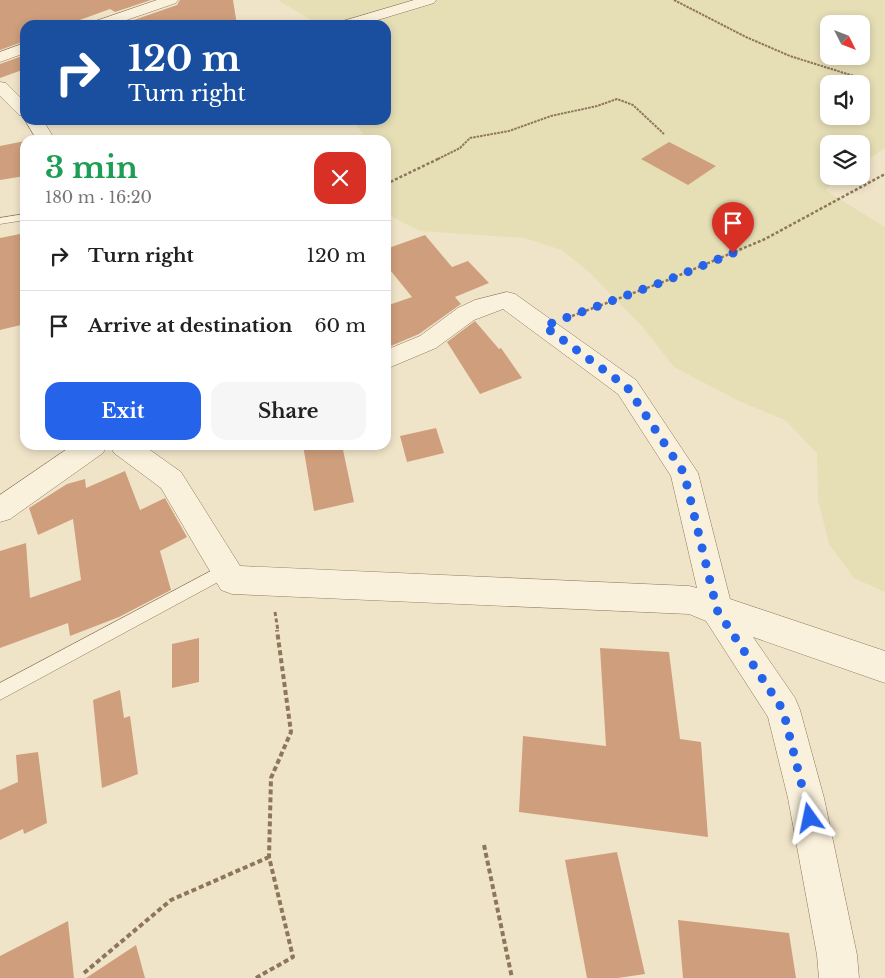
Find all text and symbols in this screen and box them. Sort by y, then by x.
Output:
north arrow [820,15,870,65]
map controls [820,15,870,185]
text: 120 m [128,37,241,80]
icon: right [45,40,110,105]
button: sound [820,75,870,125]
text: Turn right [128,80,246,107]
button: layers [820,135,870,185]
text: 3 min [45,149,138,186]
button: close [314,152,366,204]
text: 180 m · 16:20 [45,187,152,207]
pin [712,202,754,253]
icon: arrive [719,209,747,237]
icon: right [45,242,73,270]
text: Turn right [88,244,194,267]
text: 120 m [306,244,366,267]
icon: arrive [45,312,73,340]
text: Arrive at destination [88,314,292,337]
text: 60 m [314,314,366,337]
button: Exit [45,382,201,440]
button: Share [211,382,366,440]
position arrow [783,791,835,843]

